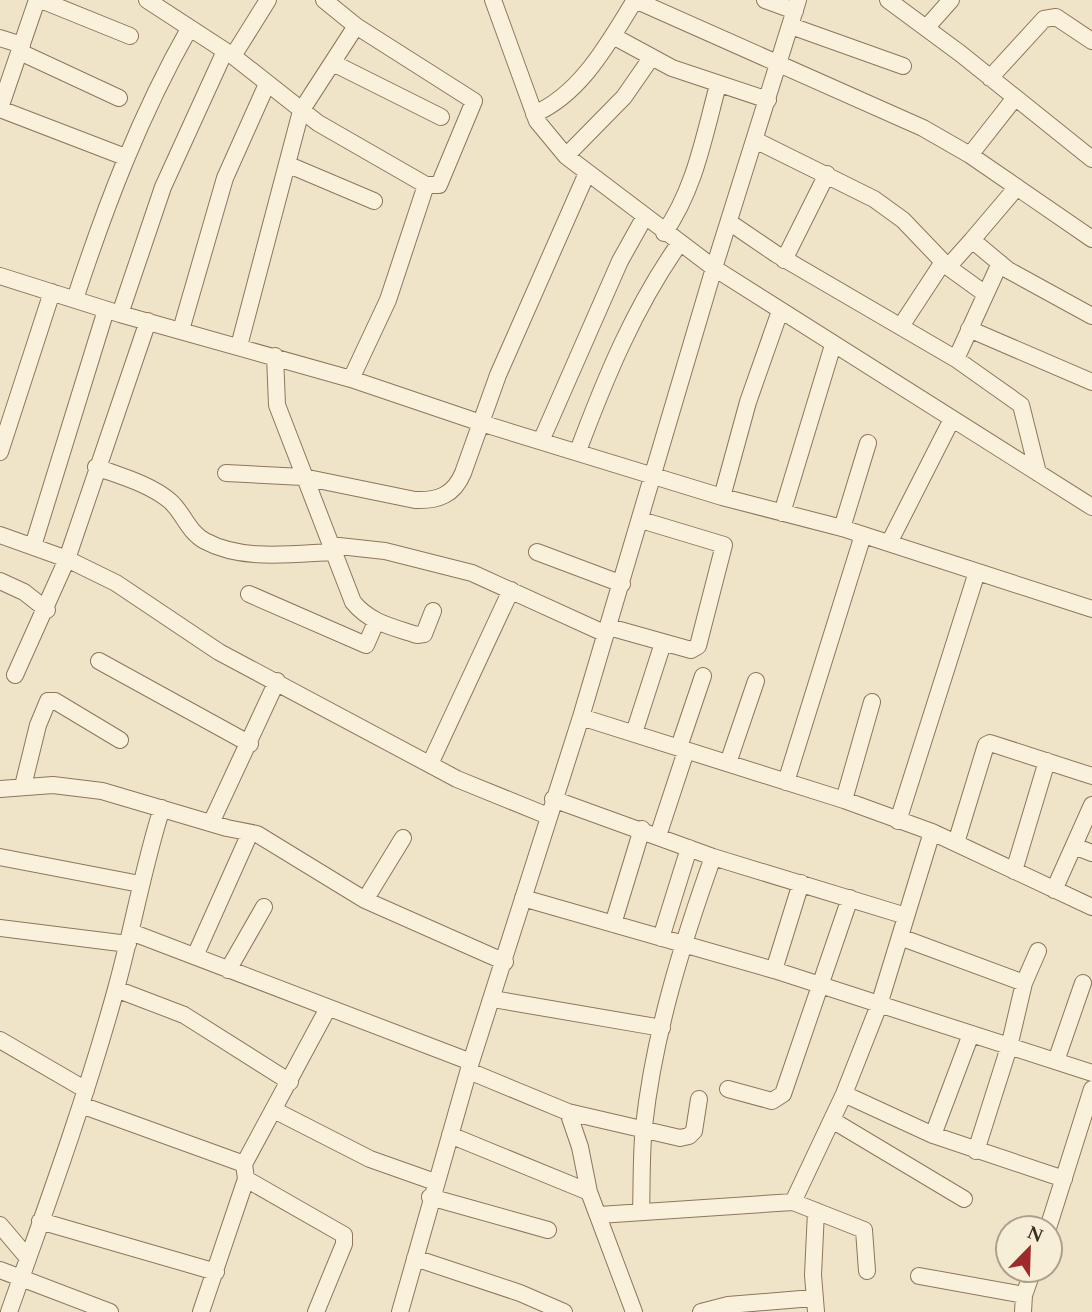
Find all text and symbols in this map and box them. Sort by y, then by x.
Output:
north arrow [994,1214,1064,1284]
text: N [1022,1218,1048,1251]

